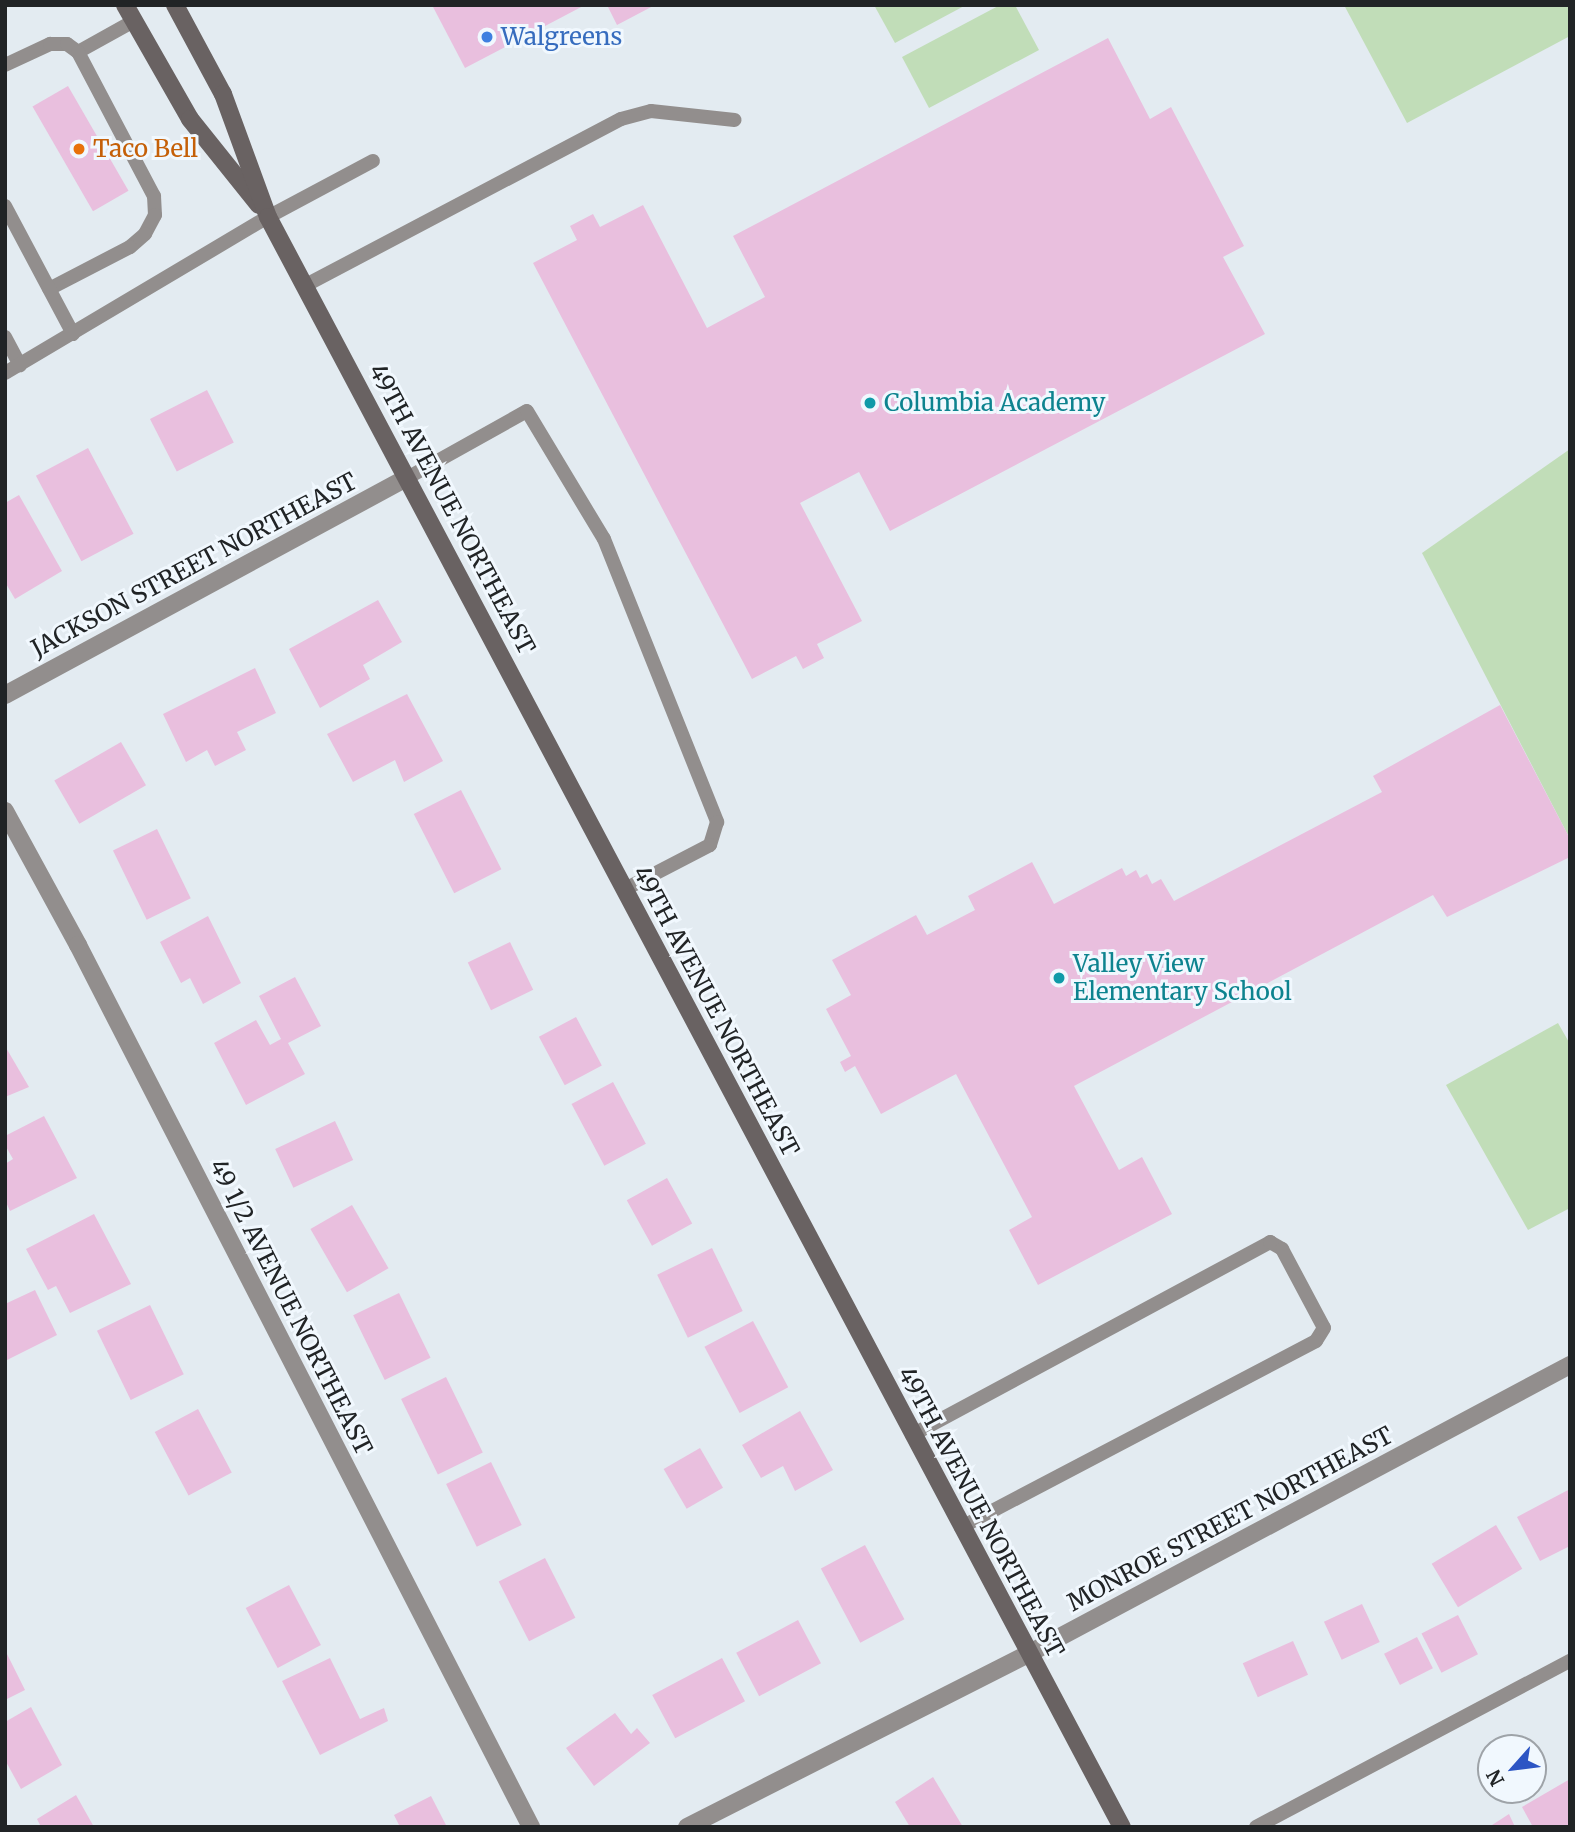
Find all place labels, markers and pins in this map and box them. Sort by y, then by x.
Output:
place label: Walgreens [501,23,622,51]
marker: Walgreens [479,29,495,45]
place label: Taco Bell [93,135,198,163]
marker: Taco Bell [71,141,87,157]
place label: Columbia Academy [884,389,1106,417]
marker: Columbia Academy [862,395,878,411]
place label: Valley View Elementary School [1073,950,1292,1006]
marker: Valley View Elementary School [1051,970,1067,986]

